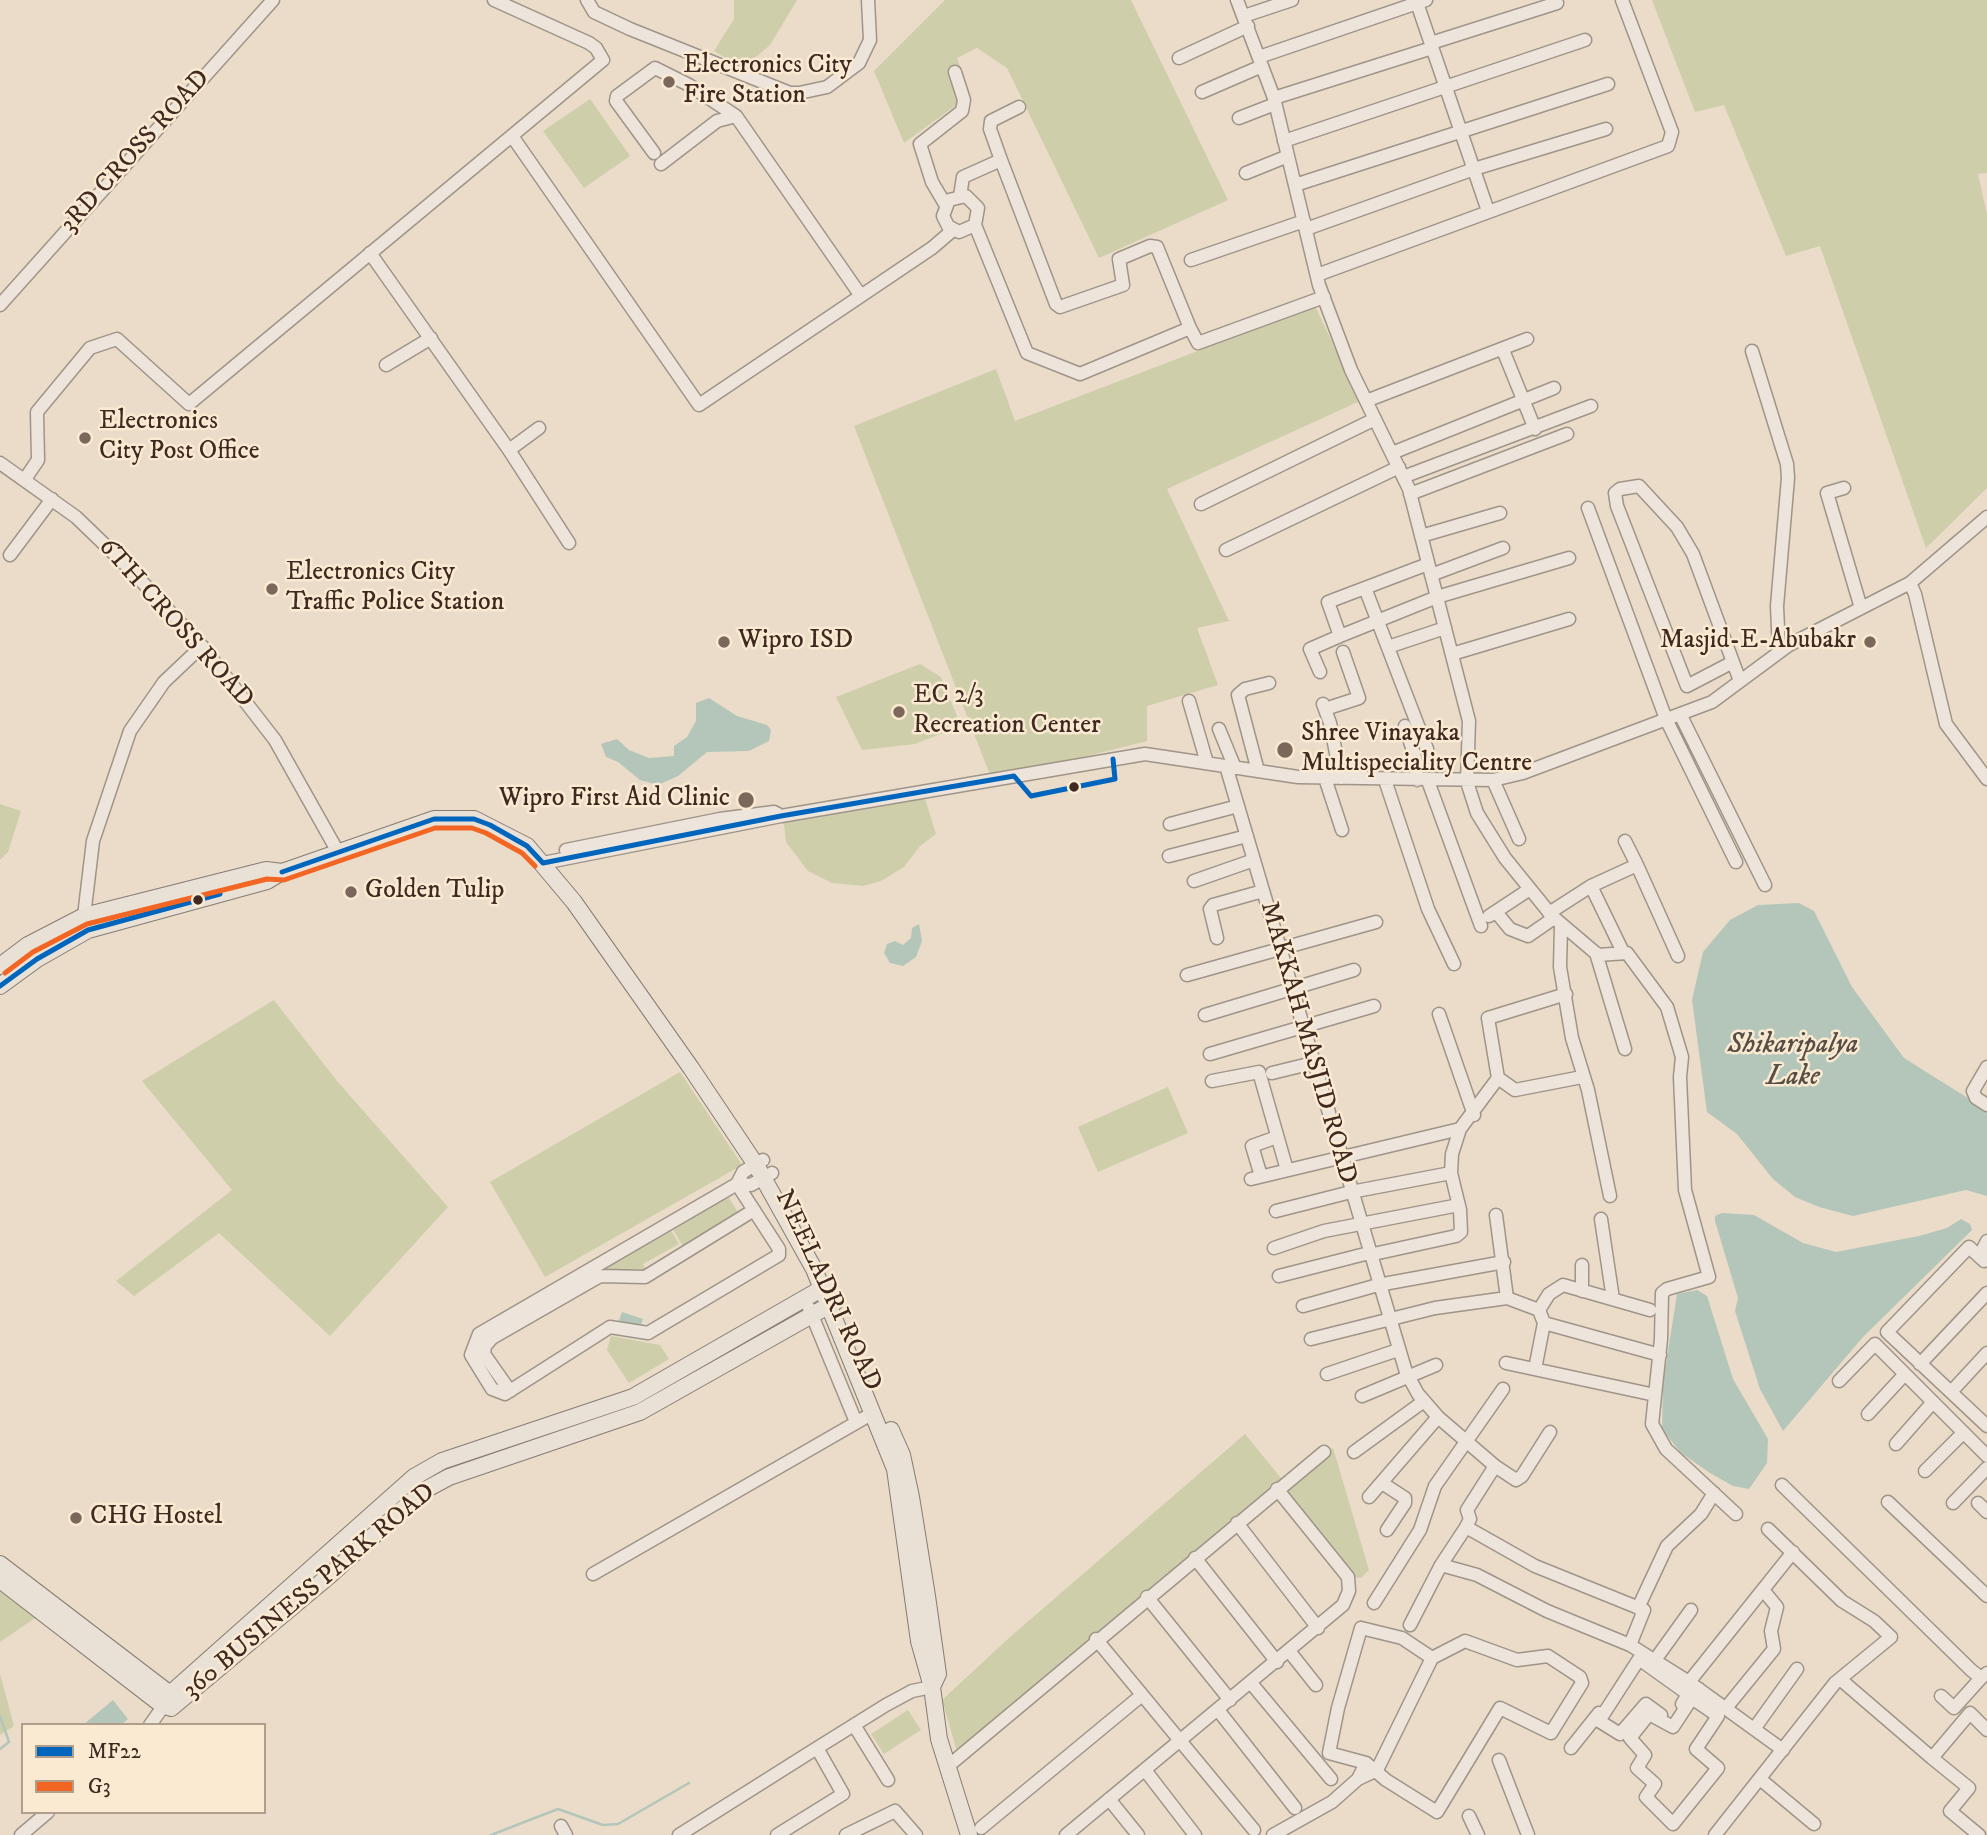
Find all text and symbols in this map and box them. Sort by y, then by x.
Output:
place label: Electronics City Fire Station [683,51,852,112]
street label: 3RD CROSS ROAD [55,64,217,240]
marker: Electronics City Fire Station [661,74,677,90]
place label: Electronics City Post Office [99,407,260,468]
marker: Electronics City Post Office [77,430,93,446]
street label: 6TH CROSS ROAD [91,533,259,715]
place label: Electronics City Traffic Police Station [286,558,504,620]
marker: Electronics City Traffic Police Station [264,581,280,597]
place label: Wipro ISD [738,626,853,658]
place label: Masjid-E-Abubakr [1660,626,1856,658]
marker: Wipro ISD [716,634,732,650]
marker: Masjid-E-Abubakr [1862,634,1878,650]
place label: EC 2/3 Recreation Center [913,681,1101,742]
marker: EC 2/3 Recreation Center [891,704,907,720]
place label: Shree Vinayaka Multispeciality Centre [1301,719,1532,780]
marker: Shree Vinayaka Multispeciality Centre [1275,740,1295,760]
unlabelled marker [1067,780,1081,794]
place label: Wipro First Aid Clinic [499,784,730,816]
marker: Wipro First Aid Clinic [736,790,756,810]
place label: Golden Tulip [365,876,504,908]
marker: Golden Tulip [343,884,359,900]
unlabelled marker [191,893,205,907]
street label: MAKKAH MASJID ROAD [1252,898,1362,1188]
water label: Shikaripalya Lake [1728,1029,1858,1095]
street label: NEELADRI ROAD [767,1186,887,1396]
street label: 360 BUSINESS PARK ROAD [178,1477,442,1707]
place label: CHG Hostel [90,1502,222,1534]
marker: CHG Hostel [68,1510,84,1526]
legend [21,1723,266,1814]
text: MF22 [88,1739,141,1765]
text: G3 [88,1774,111,1800]

